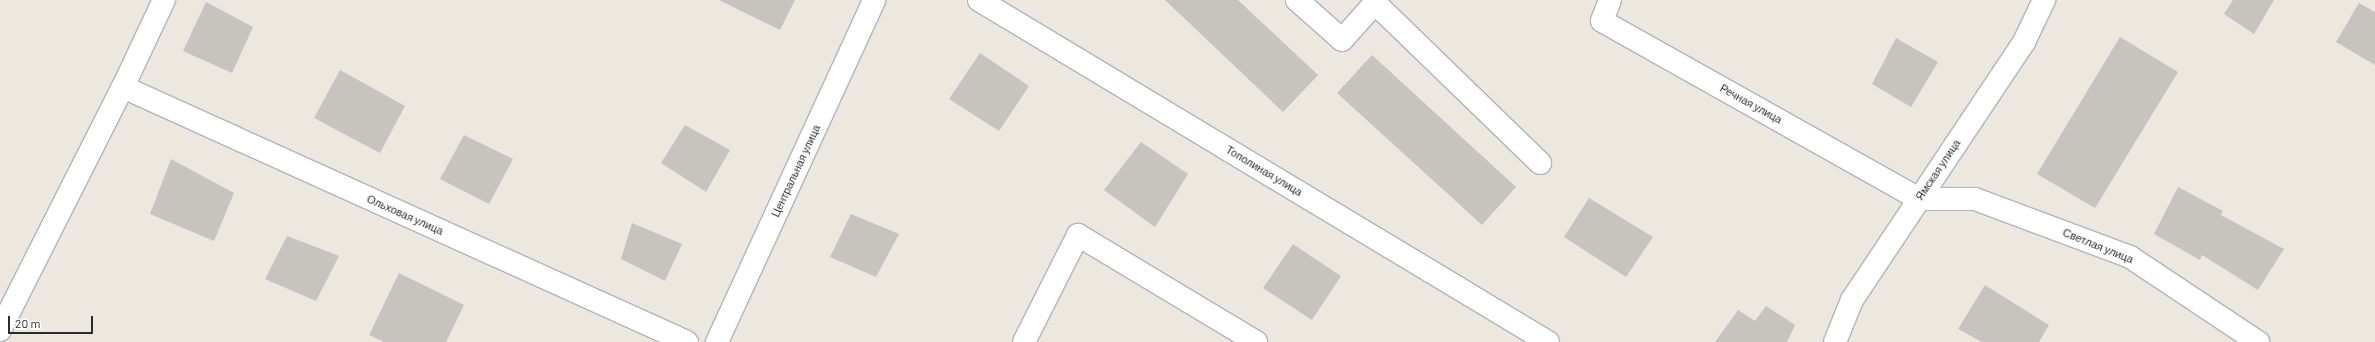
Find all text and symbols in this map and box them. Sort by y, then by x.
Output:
street label: Речная улица [1718,82,1784,126]
street label: Центральная улица [769,123,823,219]
street label: Ямская улица [1913,137,1963,203]
street label: Тополиная улица [1223,143,1305,199]
street label: Ольховая улица [365,192,445,238]
street label: Светлая улица [2061,226,2135,266]
scale bar [10,308,95,334]
text: 20 m [15,316,41,330]

